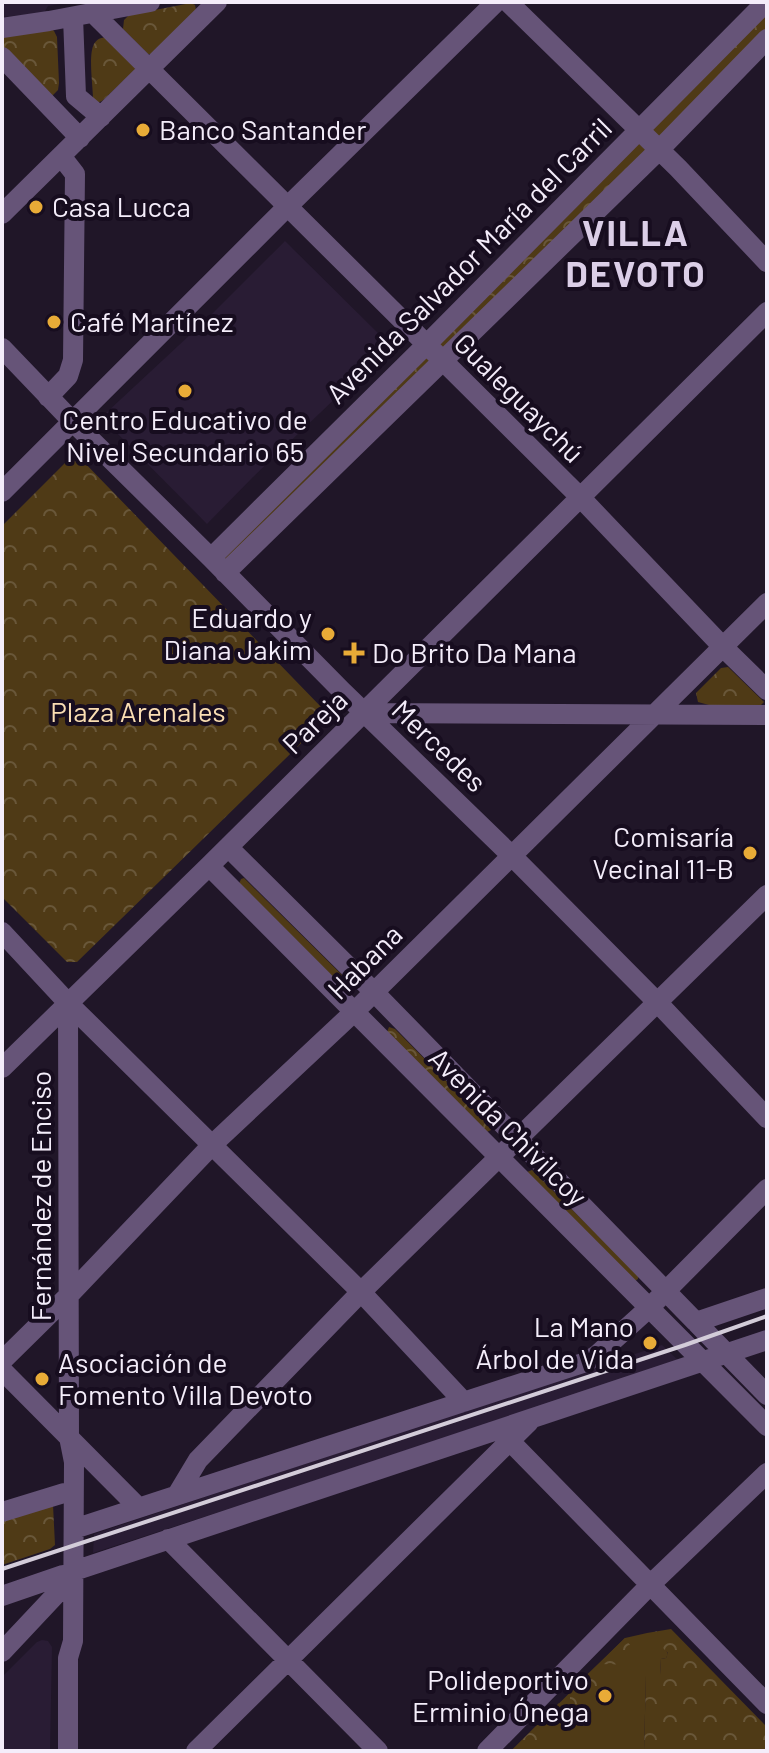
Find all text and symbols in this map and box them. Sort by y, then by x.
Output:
street label: Avenida Salvador María del Carril [318,110,618,410]
place label: Banco Santander [159,112,366,146]
marker: Banco Santander [134,121,152,139]
place label: Casa Lucca [52,189,191,223]
marker: Casa Lucca [27,198,45,216]
district label: VILLA DEVOTO [565,210,707,294]
place label: Café Martínez [70,304,234,338]
marker: Café Martínez [45,313,63,331]
street label: Gualeguaychú [448,325,592,469]
marker: Centro Educativo de Nivel Secundario 65 [176,382,194,400]
place label: Centro Educativo de Nivel Secundario 65 [62,402,308,468]
place label: Eduardo y Diana Jakim [163,600,312,666]
marker: Eduardo y Diana Jakim [319,625,337,643]
place label: Do Brito Da Mana [372,635,576,669]
marker: Do Brito Da Mana [343,642,365,664]
street label: Pareja [275,682,354,760]
street label: Mercedes [386,692,494,798]
park label: Plaza Arenales [50,694,226,728]
place label: Comisaría Vecinal 11-B [593,819,734,885]
marker: Comisaría Vecinal 11-B [741,844,759,862]
street label: Habana [320,917,409,1006]
street label: Avenida Chivilcoy [423,1040,595,1212]
street label: Fernández de Enciso [23,1071,57,1321]
place label: La Mano Árbol de Vida [475,1309,634,1375]
marker: La Mano Árbol de Vida [641,1334,659,1352]
place label: Asociación de Fomento Villa Devoto [58,1345,313,1411]
marker: Asociación de Fomento Villa Devoto [33,1370,51,1388]
place label: Polideportivo Erminio Ónega [412,1662,589,1728]
marker: Polideportivo Erminio Ónega [596,1687,614,1705]

